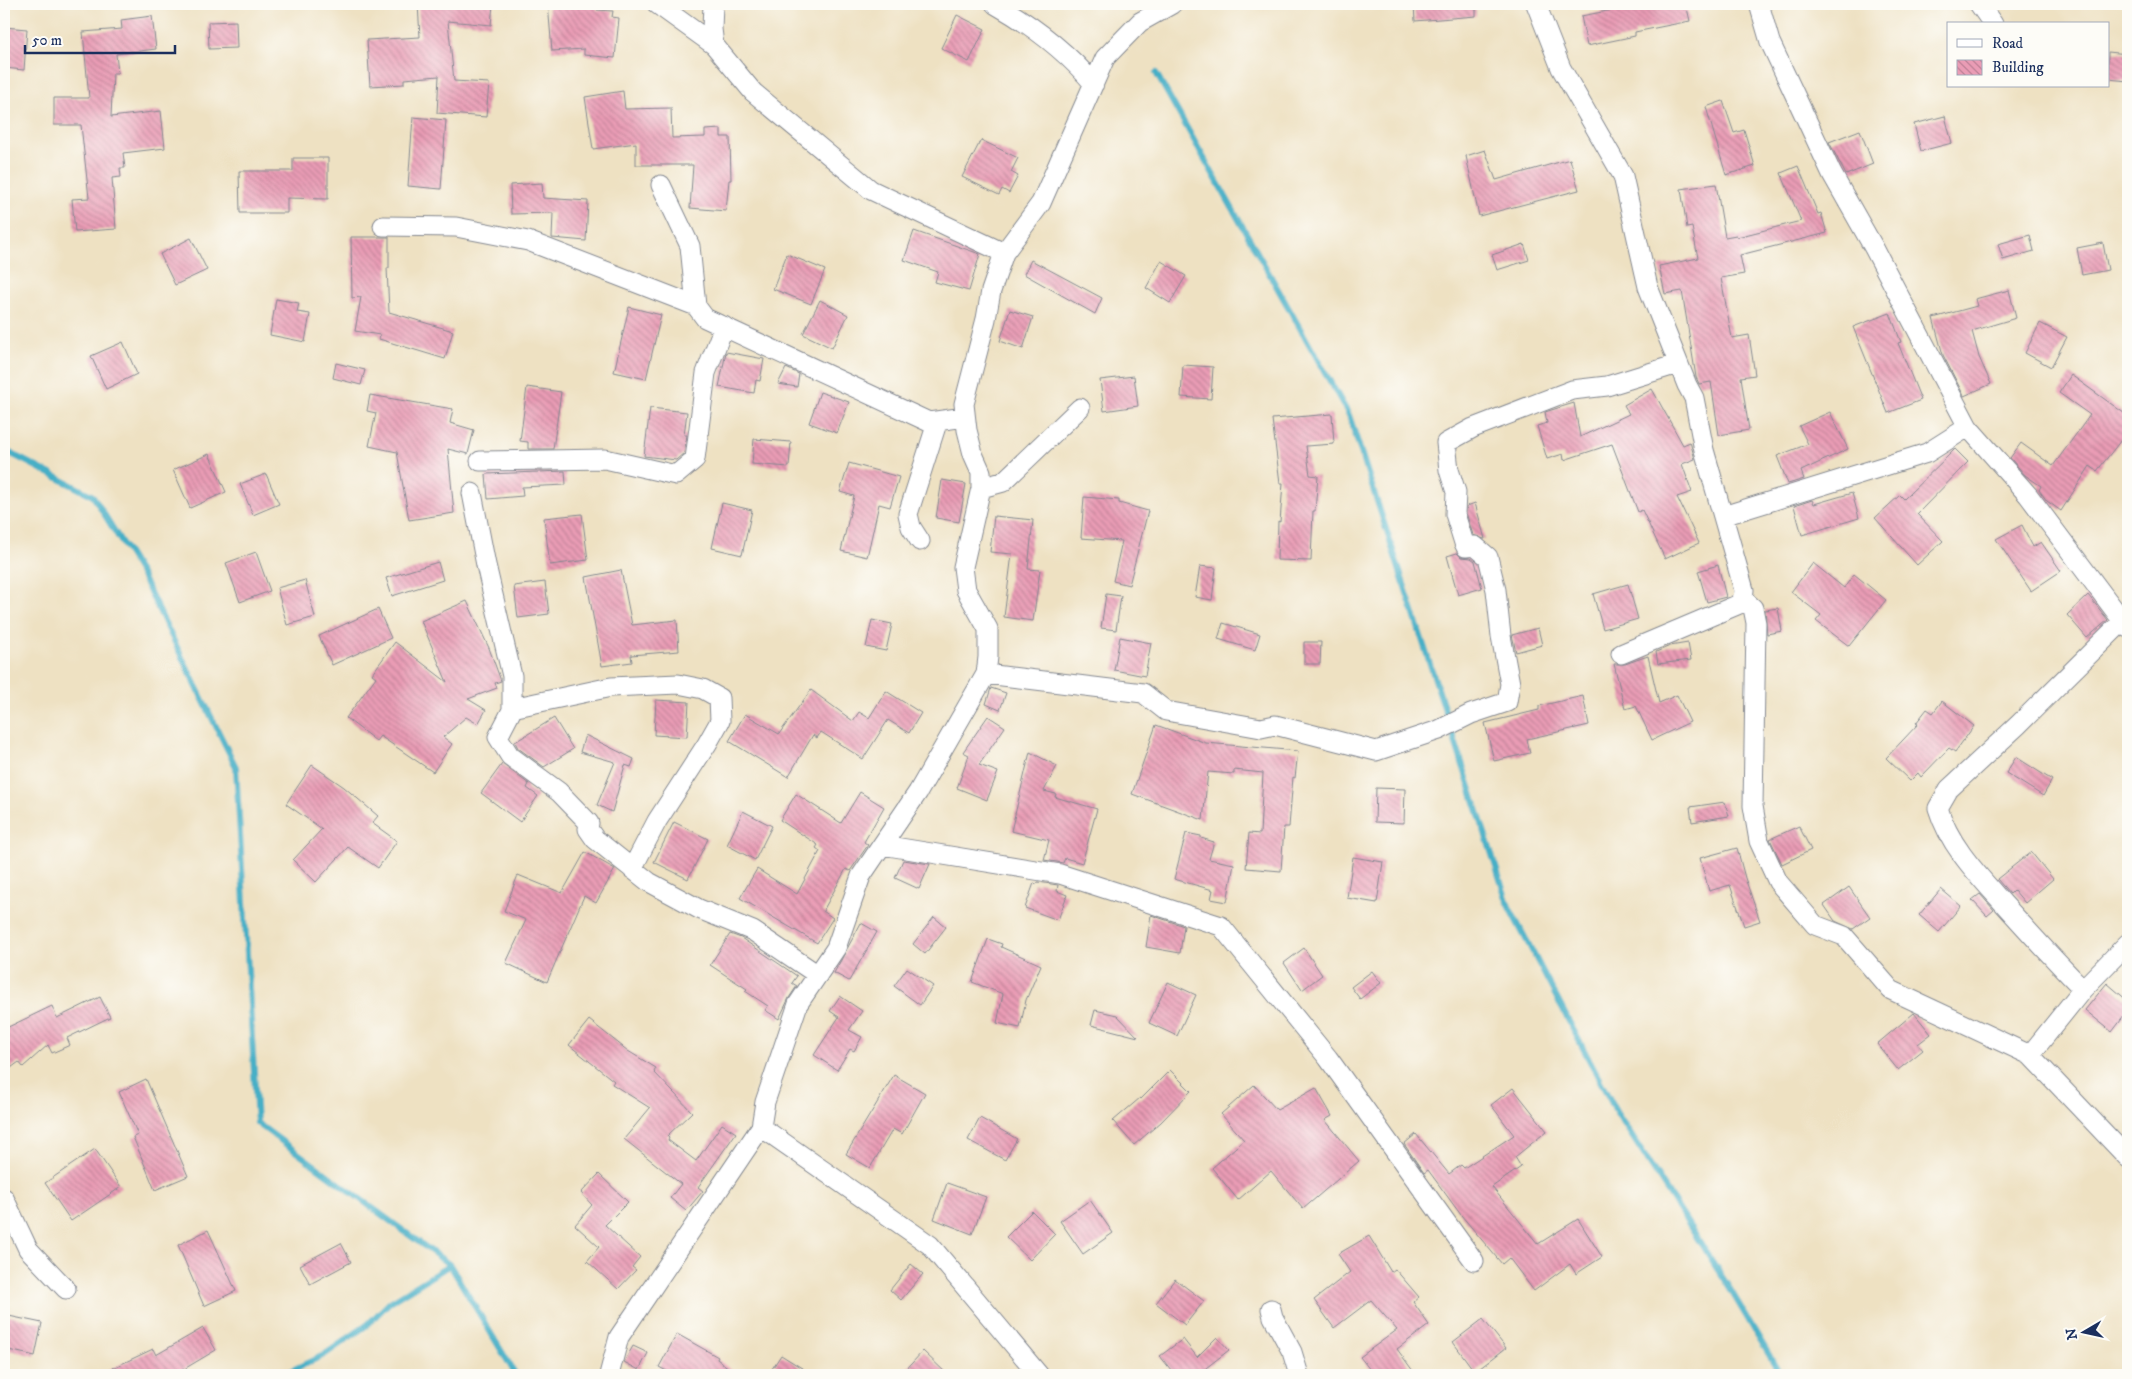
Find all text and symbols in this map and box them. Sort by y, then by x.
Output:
scale bar [25,22,175,54]
legend [1947,22,2110,88]
text: 50 m [32,31,62,50]
text: Road [1992,34,2024,53]
text: Building [1992,58,2044,77]
north arrow [2060,1306,2110,1356]
text: N [2062,1326,2082,1341]

